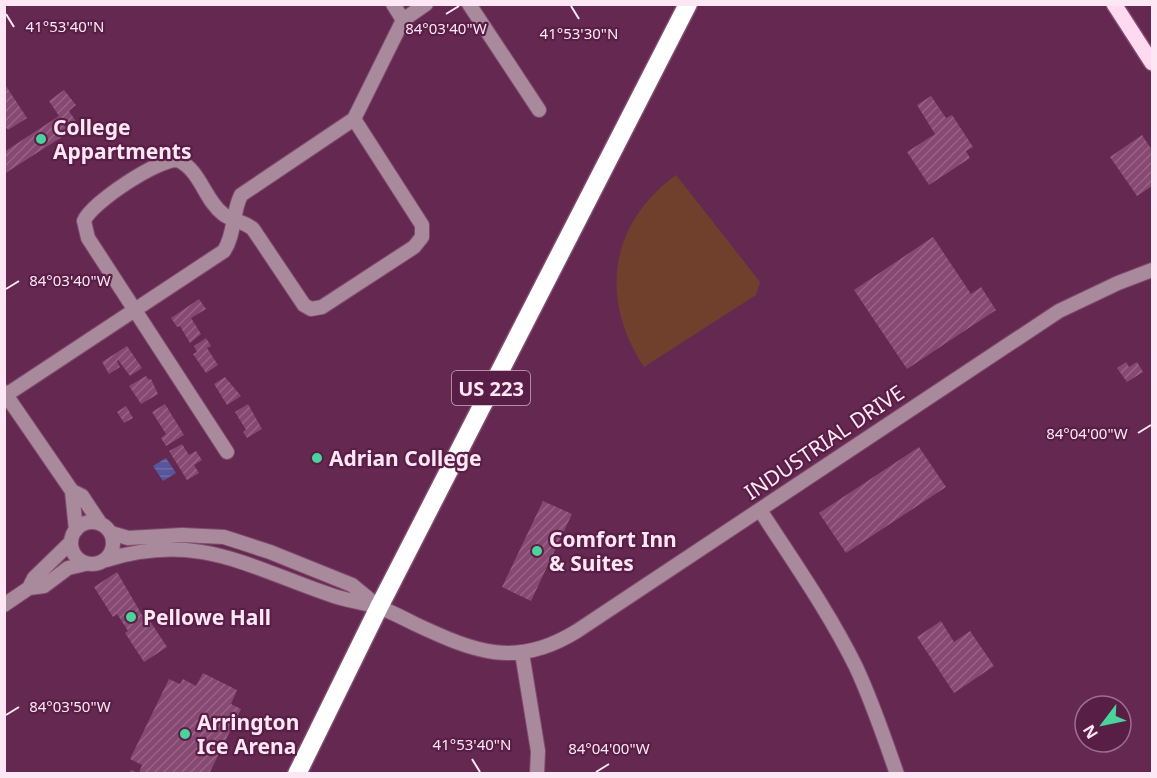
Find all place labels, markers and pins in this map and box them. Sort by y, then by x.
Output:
place label: College Appartments [53,113,191,165]
marker: College Appartments [34,132,48,146]
place label: Adrian College [329,444,482,472]
marker: Adrian College [310,451,324,465]
place label: Comfort Inn & Suites [549,525,677,577]
marker: Comfort Inn & Suites [530,544,544,558]
place label: Pellowe Hall [143,603,271,631]
marker: Pellowe Hall [124,610,138,624]
place label: Arrington Ice Arena [197,708,299,760]
marker: Arrington Ice Arena [178,727,192,741]

